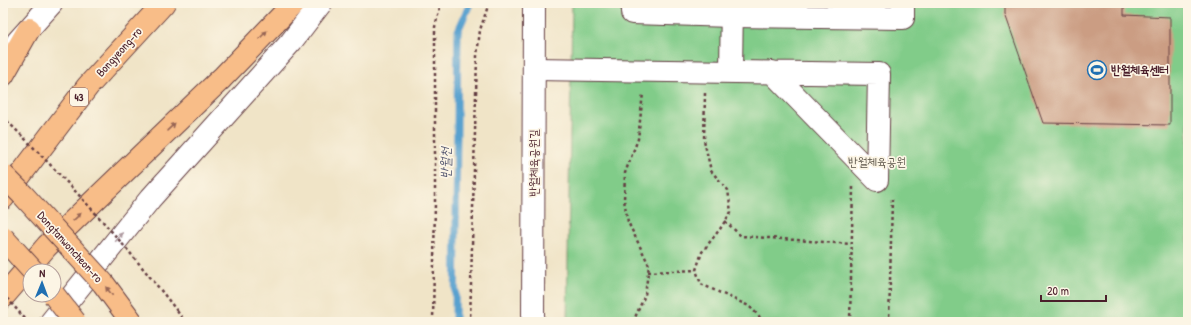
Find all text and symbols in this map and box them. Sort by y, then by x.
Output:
street label: Bongyeong-ro [92,23,146,80]
one-way arrow [258,30,268,40]
sports icon: 반월체육센터 [1086,59,1108,81]
place label: 반월체육센터 [1111,61,1169,78]
road number: 43 [70,88,88,106]
one-way arrow [166,122,176,132]
street label: 반월체육공원길 [525,129,542,197]
water label: 반월천 [436,146,454,179]
park label: 반월체육공원 [848,153,906,170]
street label: Dongtanwoncheon-ro [34,207,107,286]
one-way arrow [72,212,82,222]
one-way arrow [115,232,123,243]
north arrow [22,263,62,303]
text: N [39,266,45,280]
scale bar [1041,277,1106,303]
text: 20 m [1047,282,1069,299]
one-way arrow [104,285,113,296]

